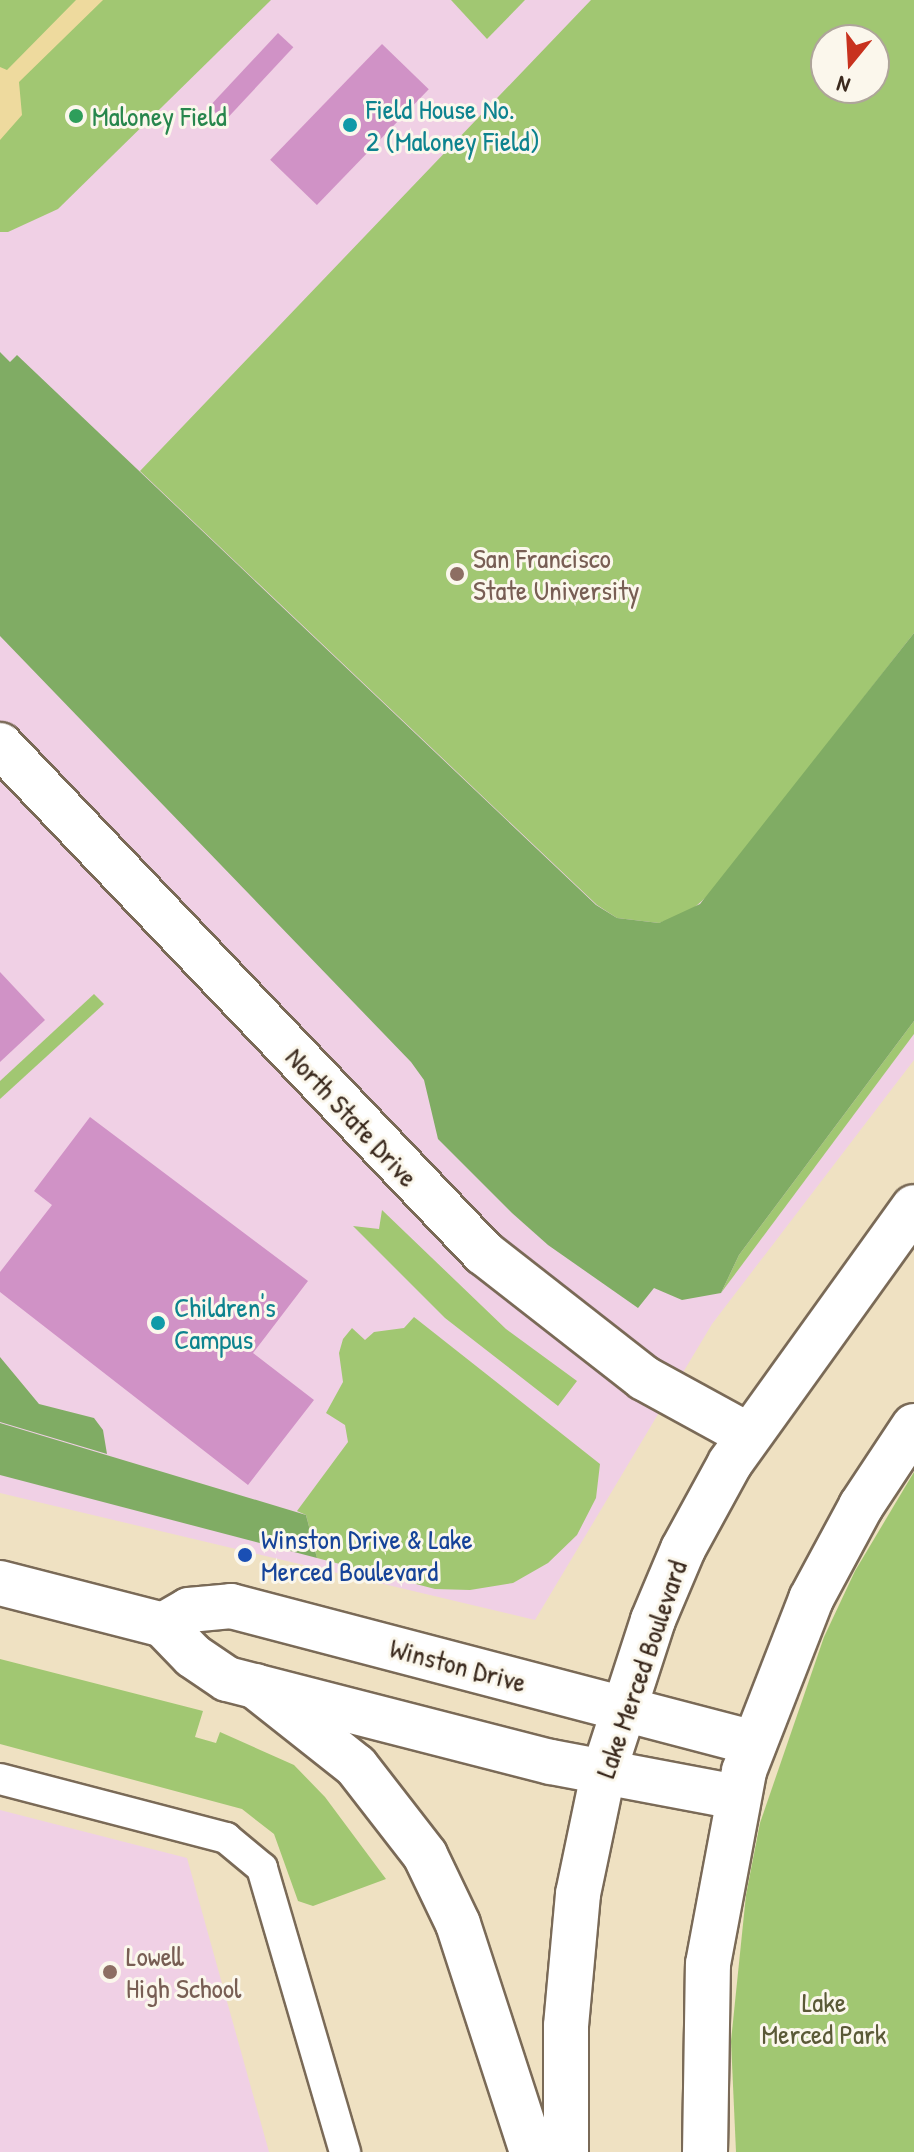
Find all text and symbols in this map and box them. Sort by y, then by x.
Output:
north arrow [810,24,890,104]
text: N [833,69,853,101]
place label: Field House No. 2 (Maloney Field) [366,92,540,158]
place label: Maloney Field [92,99,227,133]
marker: Maloney Field [67,107,85,125]
marker: Field House No. 2 (Maloney Field) [341,116,359,134]
place label: San Francisco State University [473,541,640,607]
marker: San Francisco State University [448,565,466,583]
street label: North State Drive [279,1040,425,1194]
place label: Children's Campus [174,1290,276,1356]
marker: Children's Campus [149,1314,167,1332]
place label: Winston Drive & Lake Merced Boulevard [261,1522,473,1588]
marker: Winston Drive & Lake Merced Boulevard [236,1546,254,1564]
street label: Lake Merced Boulevard [588,1556,694,1782]
street label: Winston Drive [386,1631,530,1699]
place label: Lowell High School [126,1939,242,2005]
marker: Lowell High School [101,1963,119,1981]
park label: Lake Merced Park [762,1985,886,2051]

